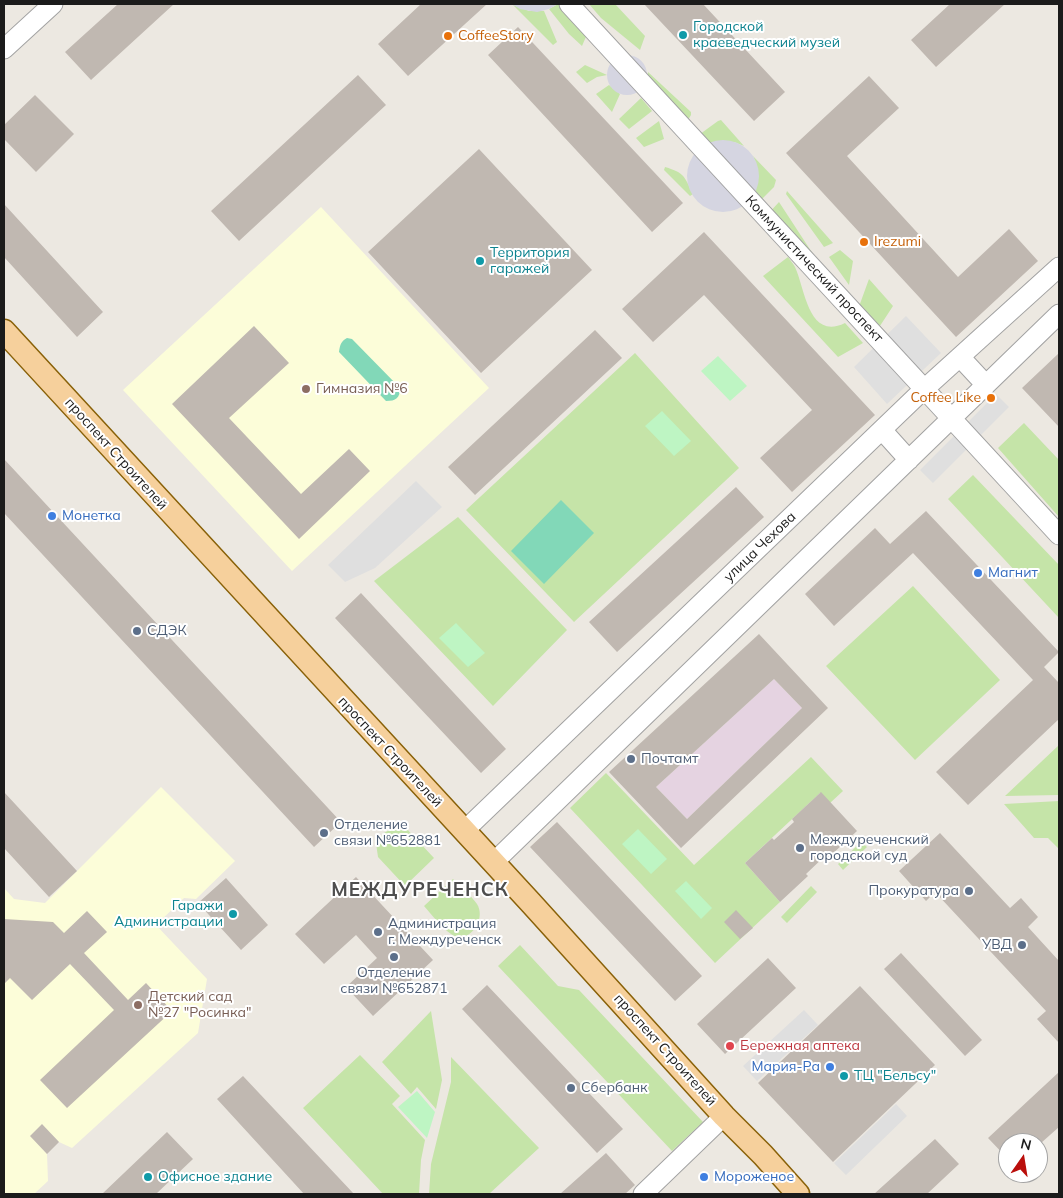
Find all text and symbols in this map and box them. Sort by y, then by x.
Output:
place label: Городской краеведческий музей [693,19,840,52]
place label: CoffeeStory [458,28,534,44]
marker: Городской краеведческий музей [677,29,689,41]
marker: CoffeeStory [442,30,454,42]
street label: Коммунистический проспект [741,192,887,346]
place label: Irezumi [874,234,921,250]
marker: Irezumi [858,236,870,248]
place label: Территория гаражей [490,245,570,278]
marker: Территория гаражей [474,255,486,267]
place label: Гимназия №6 [316,381,408,397]
marker: Гимназия №6 [300,383,312,395]
place label: Coffee Like [910,390,981,406]
marker: Coffee Like [985,392,997,404]
street label: проспект Строителей [61,394,171,514]
place label: Монетка [62,508,121,524]
street label: улица Чехова [720,508,800,586]
marker: Монетка [46,510,58,522]
place label: Магнит [988,565,1038,581]
marker: Магнит [972,567,984,579]
place label: СДЭК [147,623,187,639]
marker: СДЭК [131,625,143,637]
street label: проспект Строителей [334,693,446,811]
place label: Почтамт [641,751,698,767]
marker: Почтамт [625,753,637,765]
place label: Отделение связи №652881 [334,817,441,850]
marker: Отделение связи №652881 [318,827,330,839]
place label: Междуреченский городской суд [810,832,929,864]
marker: Междуреченский городской суд [794,842,806,854]
district label: МЕЖДУРЕЧЕНСК [330,879,510,901]
place label: Прокуратура [868,883,959,899]
marker: Прокуратура [963,885,975,897]
place label: Гаражи Администрации [114,898,223,930]
marker: Гаражи Администрации [227,908,239,920]
place label: Администрация г. Междуреченск [388,916,501,949]
marker: Администрация г. Междуреченск [372,926,384,938]
place label: УВД [982,937,1012,953]
marker: УВД [1016,939,1028,951]
marker: Отделение связи №652871 [388,951,400,963]
place label: Отделение связи №652871 [340,965,448,998]
place label: Детский сад №27 "Росинка" [148,989,251,1022]
street label: проспект Строителей [610,990,720,1110]
marker: Детский сад №27 "Росинка" [132,999,144,1011]
place label: Бережная аптека [740,1038,860,1054]
marker: Бережная аптека [724,1040,736,1052]
place label: Мария-Ра [751,1059,820,1075]
marker: Мария-Ра [824,1061,836,1073]
place label: ТЦ "Бельсу" [854,1068,936,1084]
marker: ТЦ "Бельсу" [838,1070,850,1082]
place label: Сбербанк [581,1080,648,1096]
marker: Сбербанк [565,1082,577,1094]
north arrow [998,1133,1048,1183]
text: N [1019,1134,1033,1154]
place label: Офисное здание [158,1169,272,1185]
place label: Мороженое [714,1169,794,1185]
marker: Офисное здание [142,1171,154,1183]
marker: Мороженое [698,1171,710,1183]

